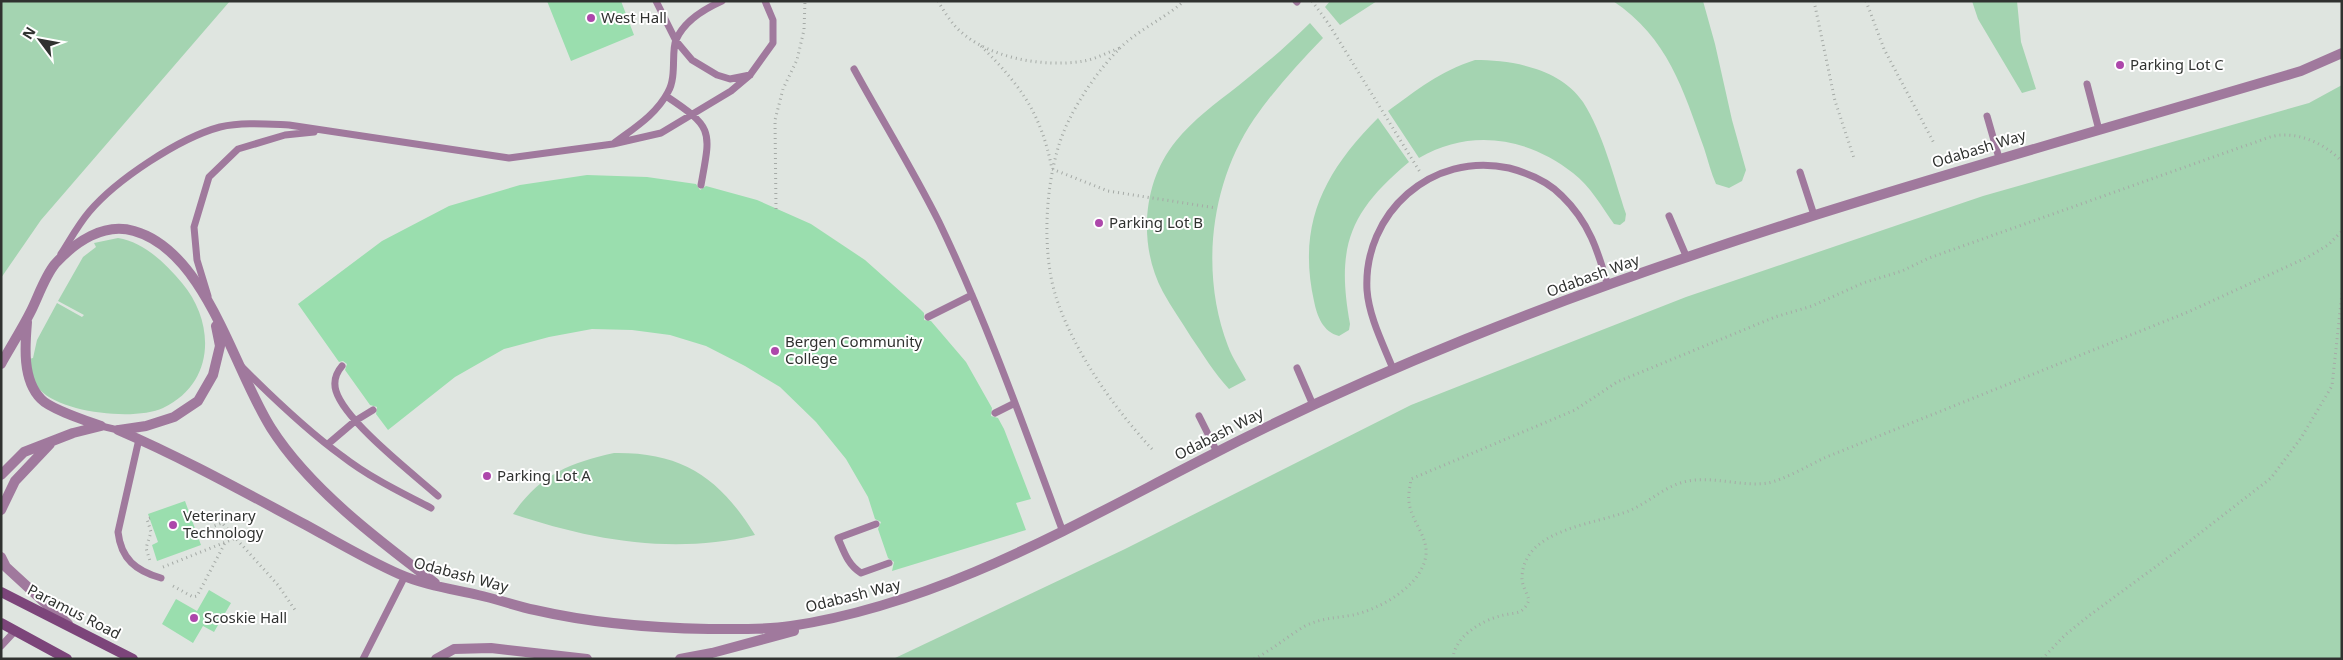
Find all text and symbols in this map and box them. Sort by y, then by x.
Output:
place label: West Hall [601,7,667,27]
marker: West Hall [585,12,597,24]
north arrow [15,15,65,65]
text: N [17,23,40,43]
place label: Parking Lot C [2130,54,2224,74]
marker: Parking Lot C [2114,59,2126,71]
street label: Odabash Way [1929,124,2028,172]
place label: Parking Lot B [1109,212,1203,232]
marker: Parking Lot B [1093,217,1105,229]
street label: Odabash Way [1544,249,1642,301]
place label: Bergen Community College [785,331,923,368]
marker: Bergen Community College [769,345,781,357]
street label: Odabash Way [1171,402,1267,464]
place label: Parking Lot A [497,465,591,485]
marker: Parking Lot A [481,470,493,482]
place label: Veterinary Technology [183,505,264,542]
marker: Veterinary Technology [167,519,179,531]
street label: Odabash Way [412,552,511,596]
street label: Odabash Way [803,574,903,616]
street label: Paramus Road [24,579,125,643]
place label: Scoskie Hall [204,607,287,627]
marker: Scoskie Hall [188,612,200,624]

